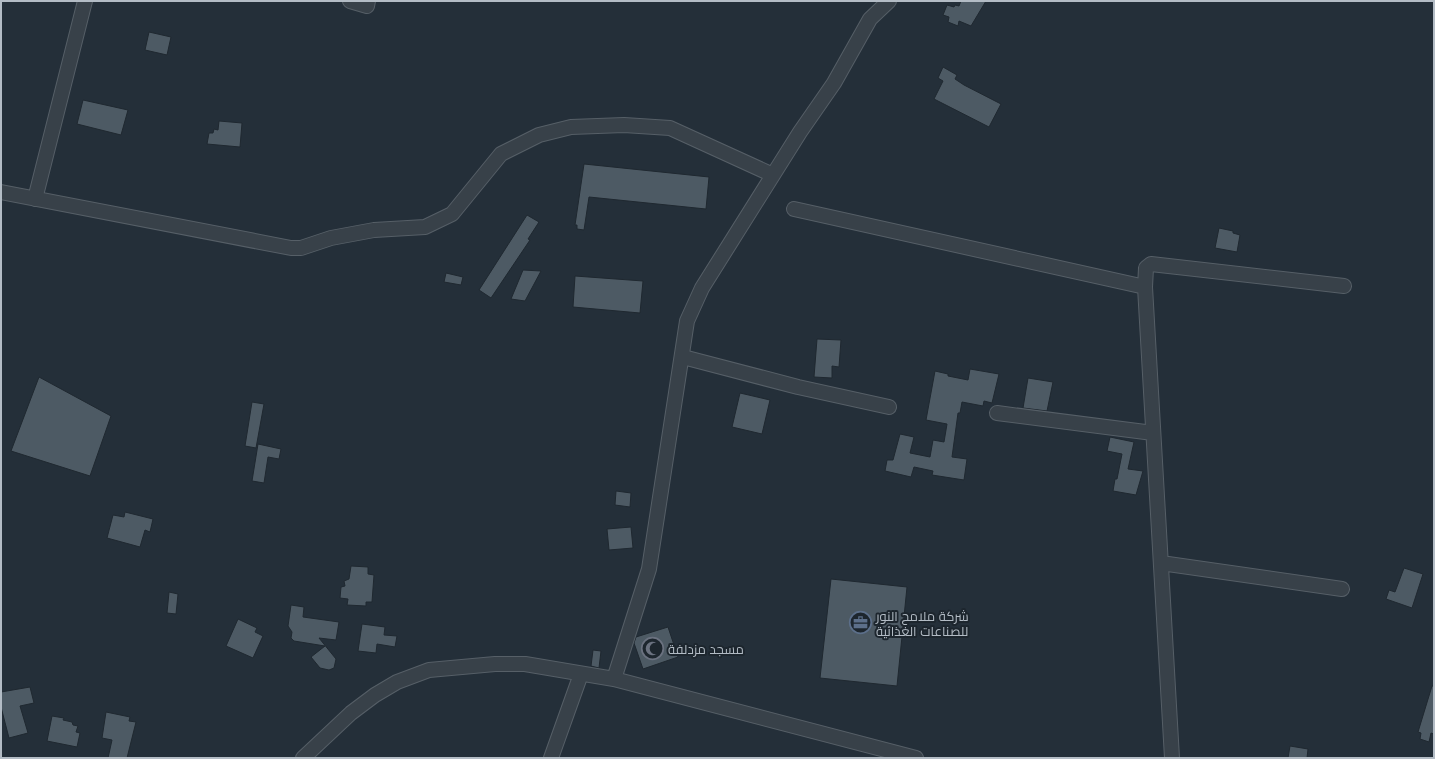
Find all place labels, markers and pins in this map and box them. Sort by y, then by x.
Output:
place label: شركة ملامح النور للصناعات الغذائية [875,609,969,639]
office icon: شركة ملامح النور للصناعات الغذائية [848,610,874,636]
mosque icon: مسجد مزدلفة [639,636,665,662]
place label: مسجد مزدلفة [668,642,744,657]

